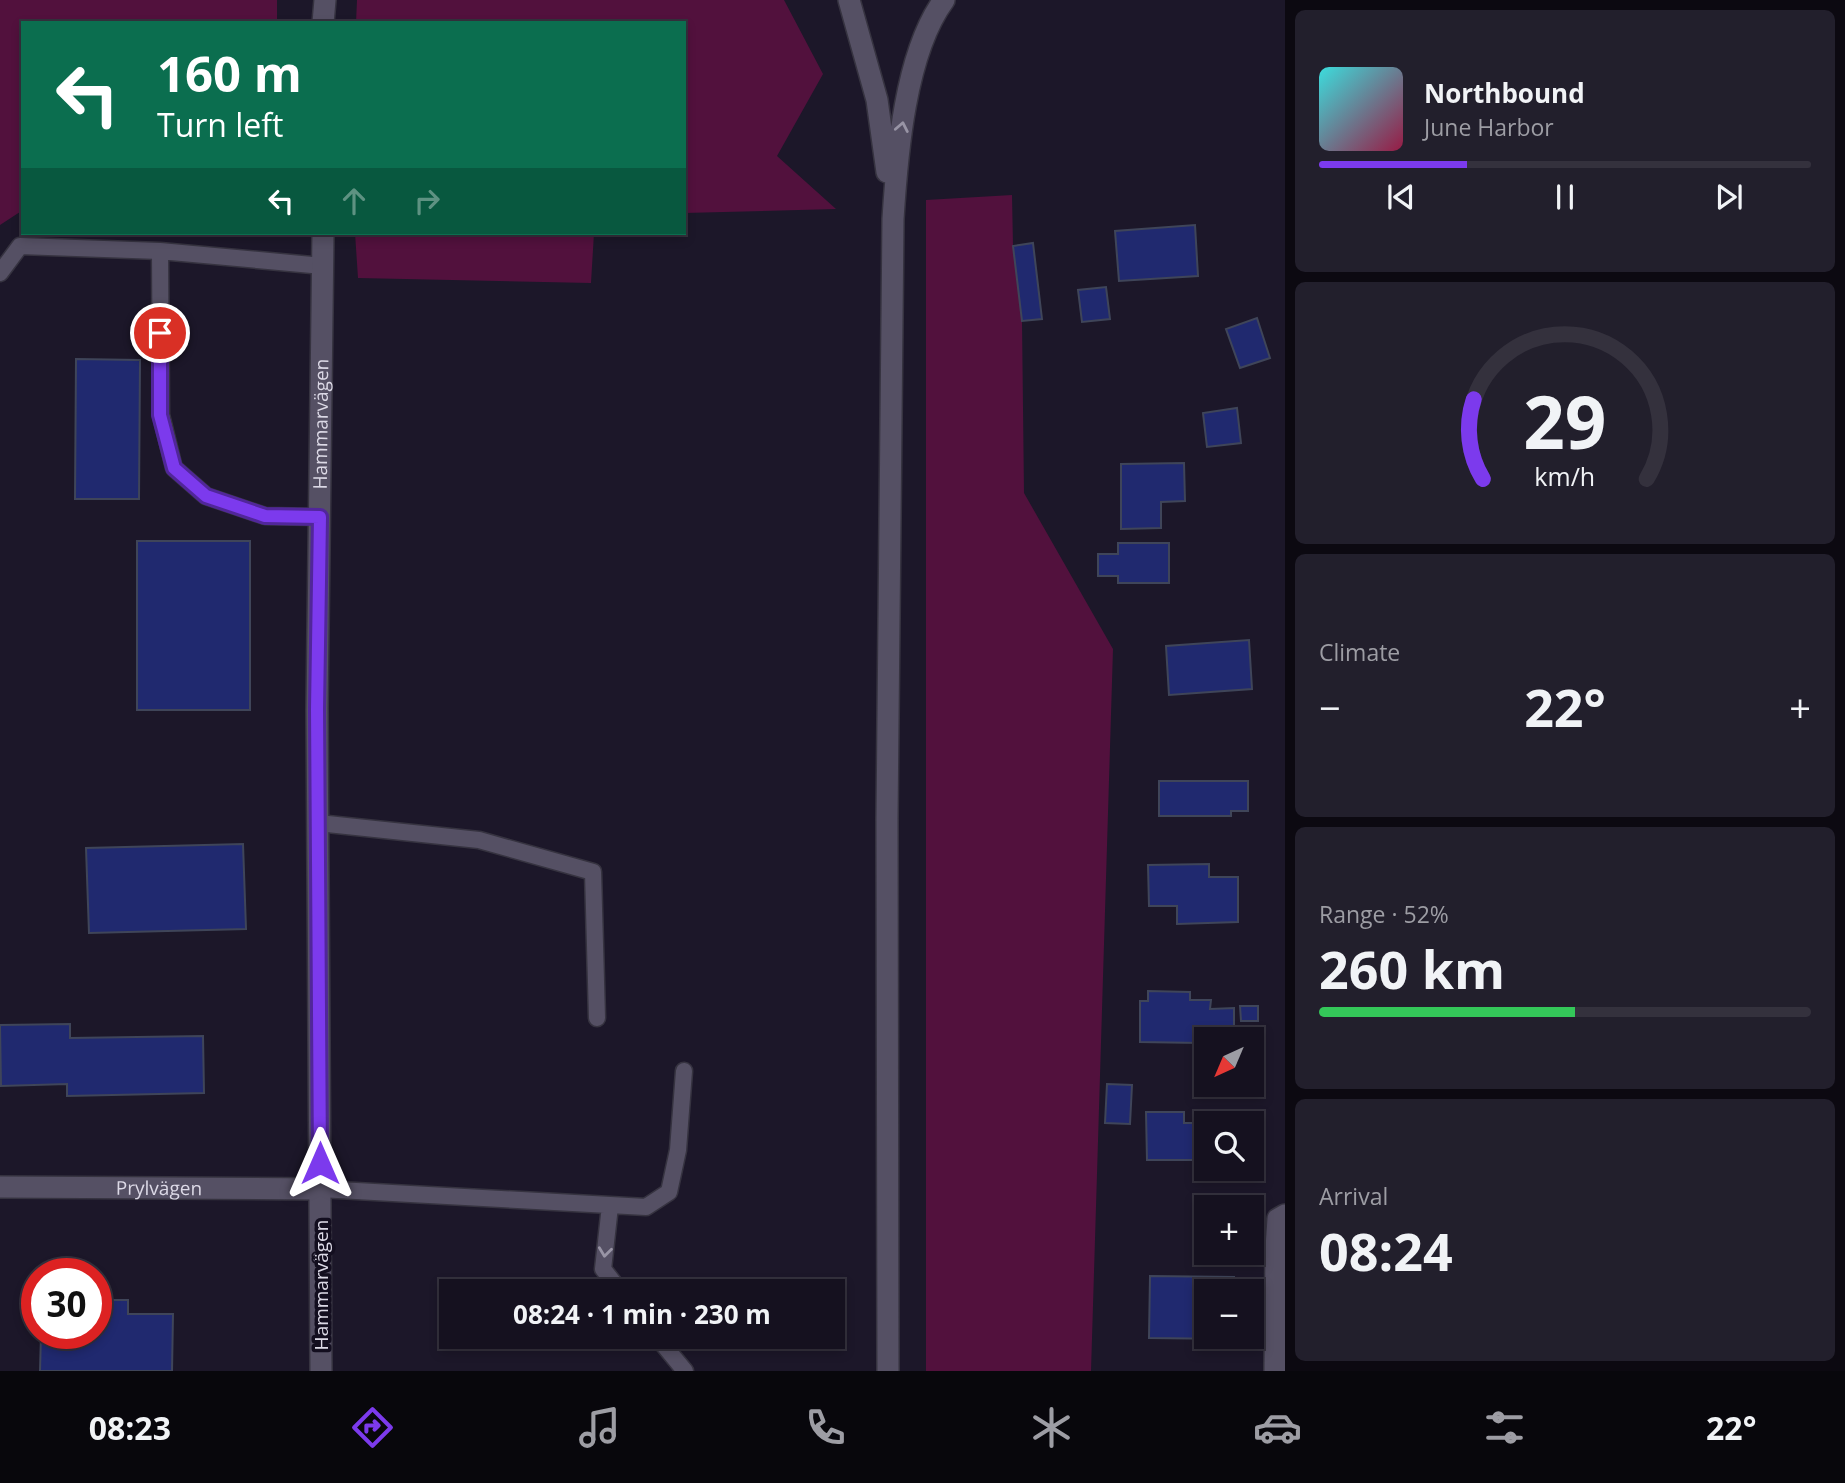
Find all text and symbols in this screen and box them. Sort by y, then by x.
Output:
text: 160 m [157,40,302,106]
icon: left [42,49,133,140]
text: Northbound [1424,75,1585,111]
text: Turn left [157,103,283,146]
text: June Harbor [1424,111,1554,143]
one-way arrow [894,121,909,133]
icon: previous [1382,178,1420,216]
icon: pause [1546,178,1584,216]
icon: next [1710,178,1748,216]
icon: left [262,182,300,220]
icon: ahead [335,182,373,220]
icon: right [408,182,446,220]
pin [130,303,190,363]
icon: arrive [141,314,179,352]
street label: Hammarvägen [307,358,334,490]
text: 29 [1523,372,1607,471]
text: km/h [1535,459,1595,493]
text: Climate [1319,636,1400,668]
text: 22° [1524,671,1606,742]
text: − [1319,681,1341,733]
text: + [1789,681,1811,733]
text: Range · 52% [1319,898,1449,930]
text: 260 km [1319,933,1505,1004]
north arrow [1194,1027,1264,1097]
map controls [1194,1027,1264,1349]
button: search [1194,1111,1264,1181]
position arrow [283,1126,357,1200]
street label: Prylvägen [116,1175,202,1201]
text: Arrival [1319,1180,1388,1212]
button: + [1194,1195,1264,1265]
text: 08:24 [1319,1215,1453,1286]
street label: Hammarvägen [308,1220,334,1350]
one-way arrow [597,1246,612,1257]
speed limit sign: 30 [21,1258,112,1349]
button: − [1194,1279,1264,1349]
text: 08:24 · 1 min · 230 m [513,1296,771,1332]
icon: directions [348,1403,397,1452]
icon: music [575,1403,624,1452]
icon: phone [801,1403,850,1452]
icon: climate [1027,1403,1076,1452]
icon: car [1253,1403,1302,1452]
icon: filters [1480,1403,1529,1452]
text: 08:23 [89,1406,171,1449]
text: 22° [1706,1406,1756,1449]

